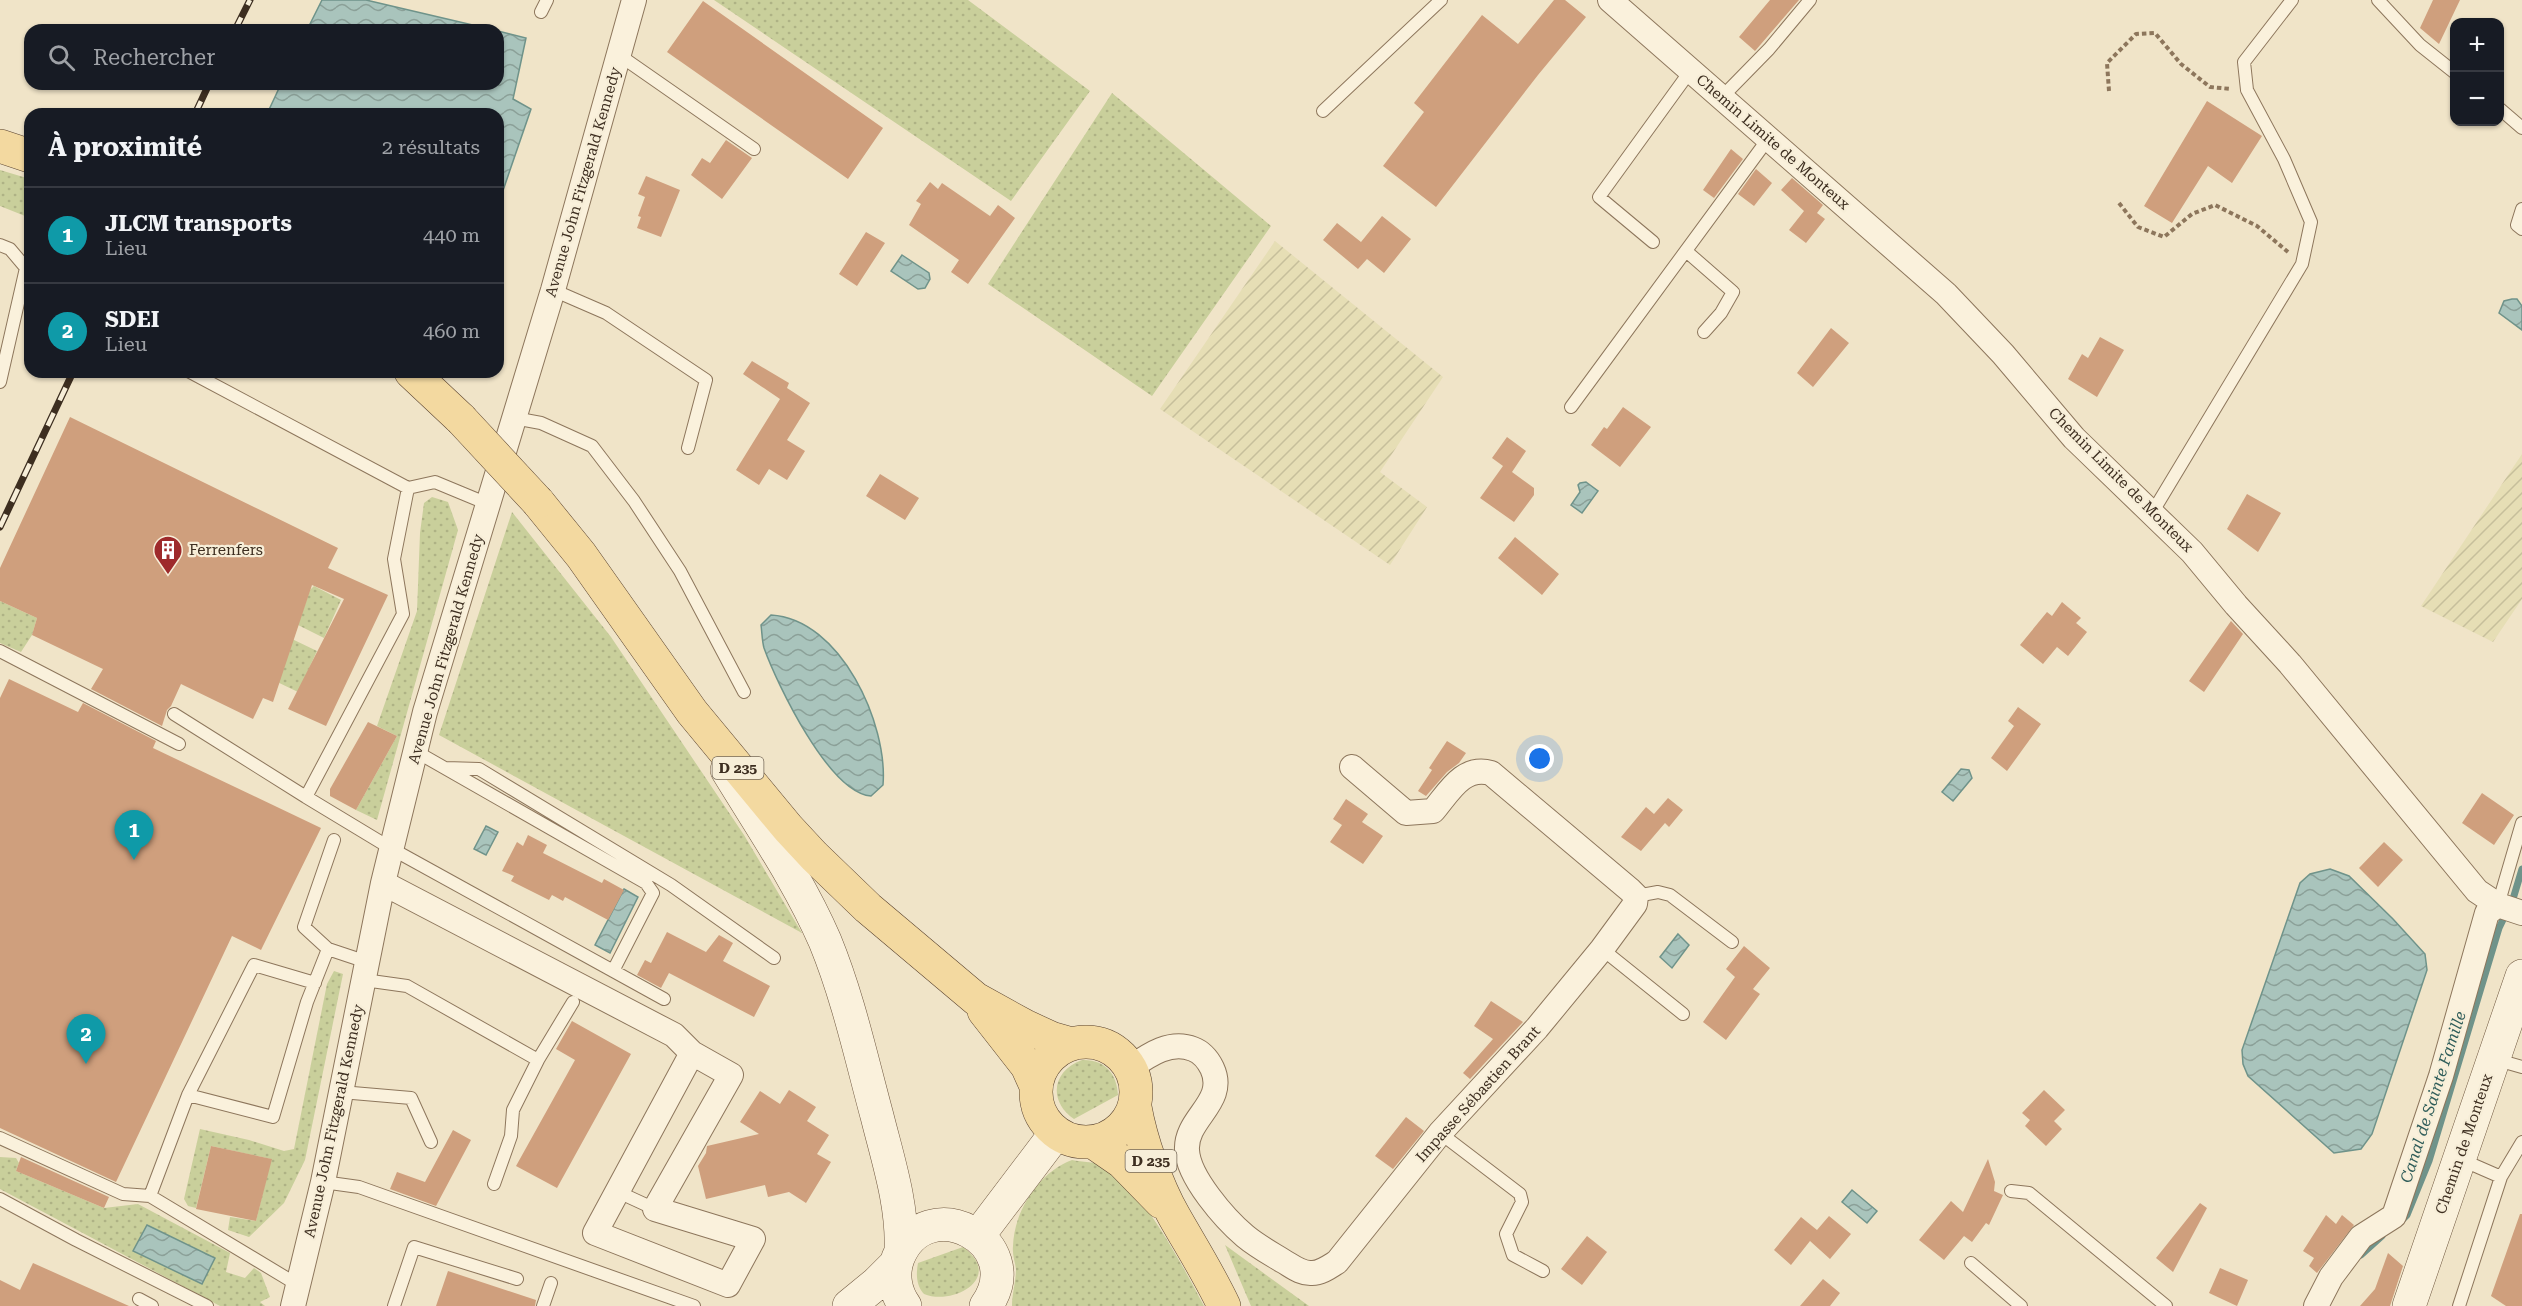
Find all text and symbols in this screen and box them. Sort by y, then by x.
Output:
map controls [2450,18,2504,126]
button: + [2450,18,2504,72]
search box [24,24,504,90]
icon: search [45,41,78,74]
text: Rechercher [93,45,215,70]
street label: Avenue John Fitzgerald Kennedy [542,65,625,299]
street label: Chemin Limite de Monteux [1693,71,1854,214]
button: − [2450,72,2504,126]
text: À proximité [48,132,202,162]
text: 2 résultats [382,135,480,159]
text: JLCM transports [105,211,292,236]
text: 1 [62,223,73,247]
text: 440 m [423,223,480,247]
text: Lieu [105,236,147,260]
text: SDEI [105,307,159,332]
text: 2 [62,319,73,343]
text: 460 m [423,319,480,343]
text: Lieu [105,332,147,356]
street label: Chemin Limite de Monteux [2045,404,2197,556]
street label: Avenue John Fitzgerald Kennedy [405,532,488,766]
building icon: Ferrenfers [152,534,184,576]
place label: Ferrenfers [189,541,263,559]
your location [1525,744,1554,773]
road number: D 235 [712,757,764,779]
pin: 1 [114,810,154,860]
street label: Avenue John Fitzgerald Kennedy [300,1002,368,1239]
water label: Canal de Sainte Famille [2396,1009,2470,1185]
pin: 2 [66,1014,106,1064]
street label: Impasse Sébastien Brant [1412,1022,1544,1166]
street label: Chemin de Monteux [2432,1071,2497,1216]
road number: D 235 [1126,1150,1176,1172]

